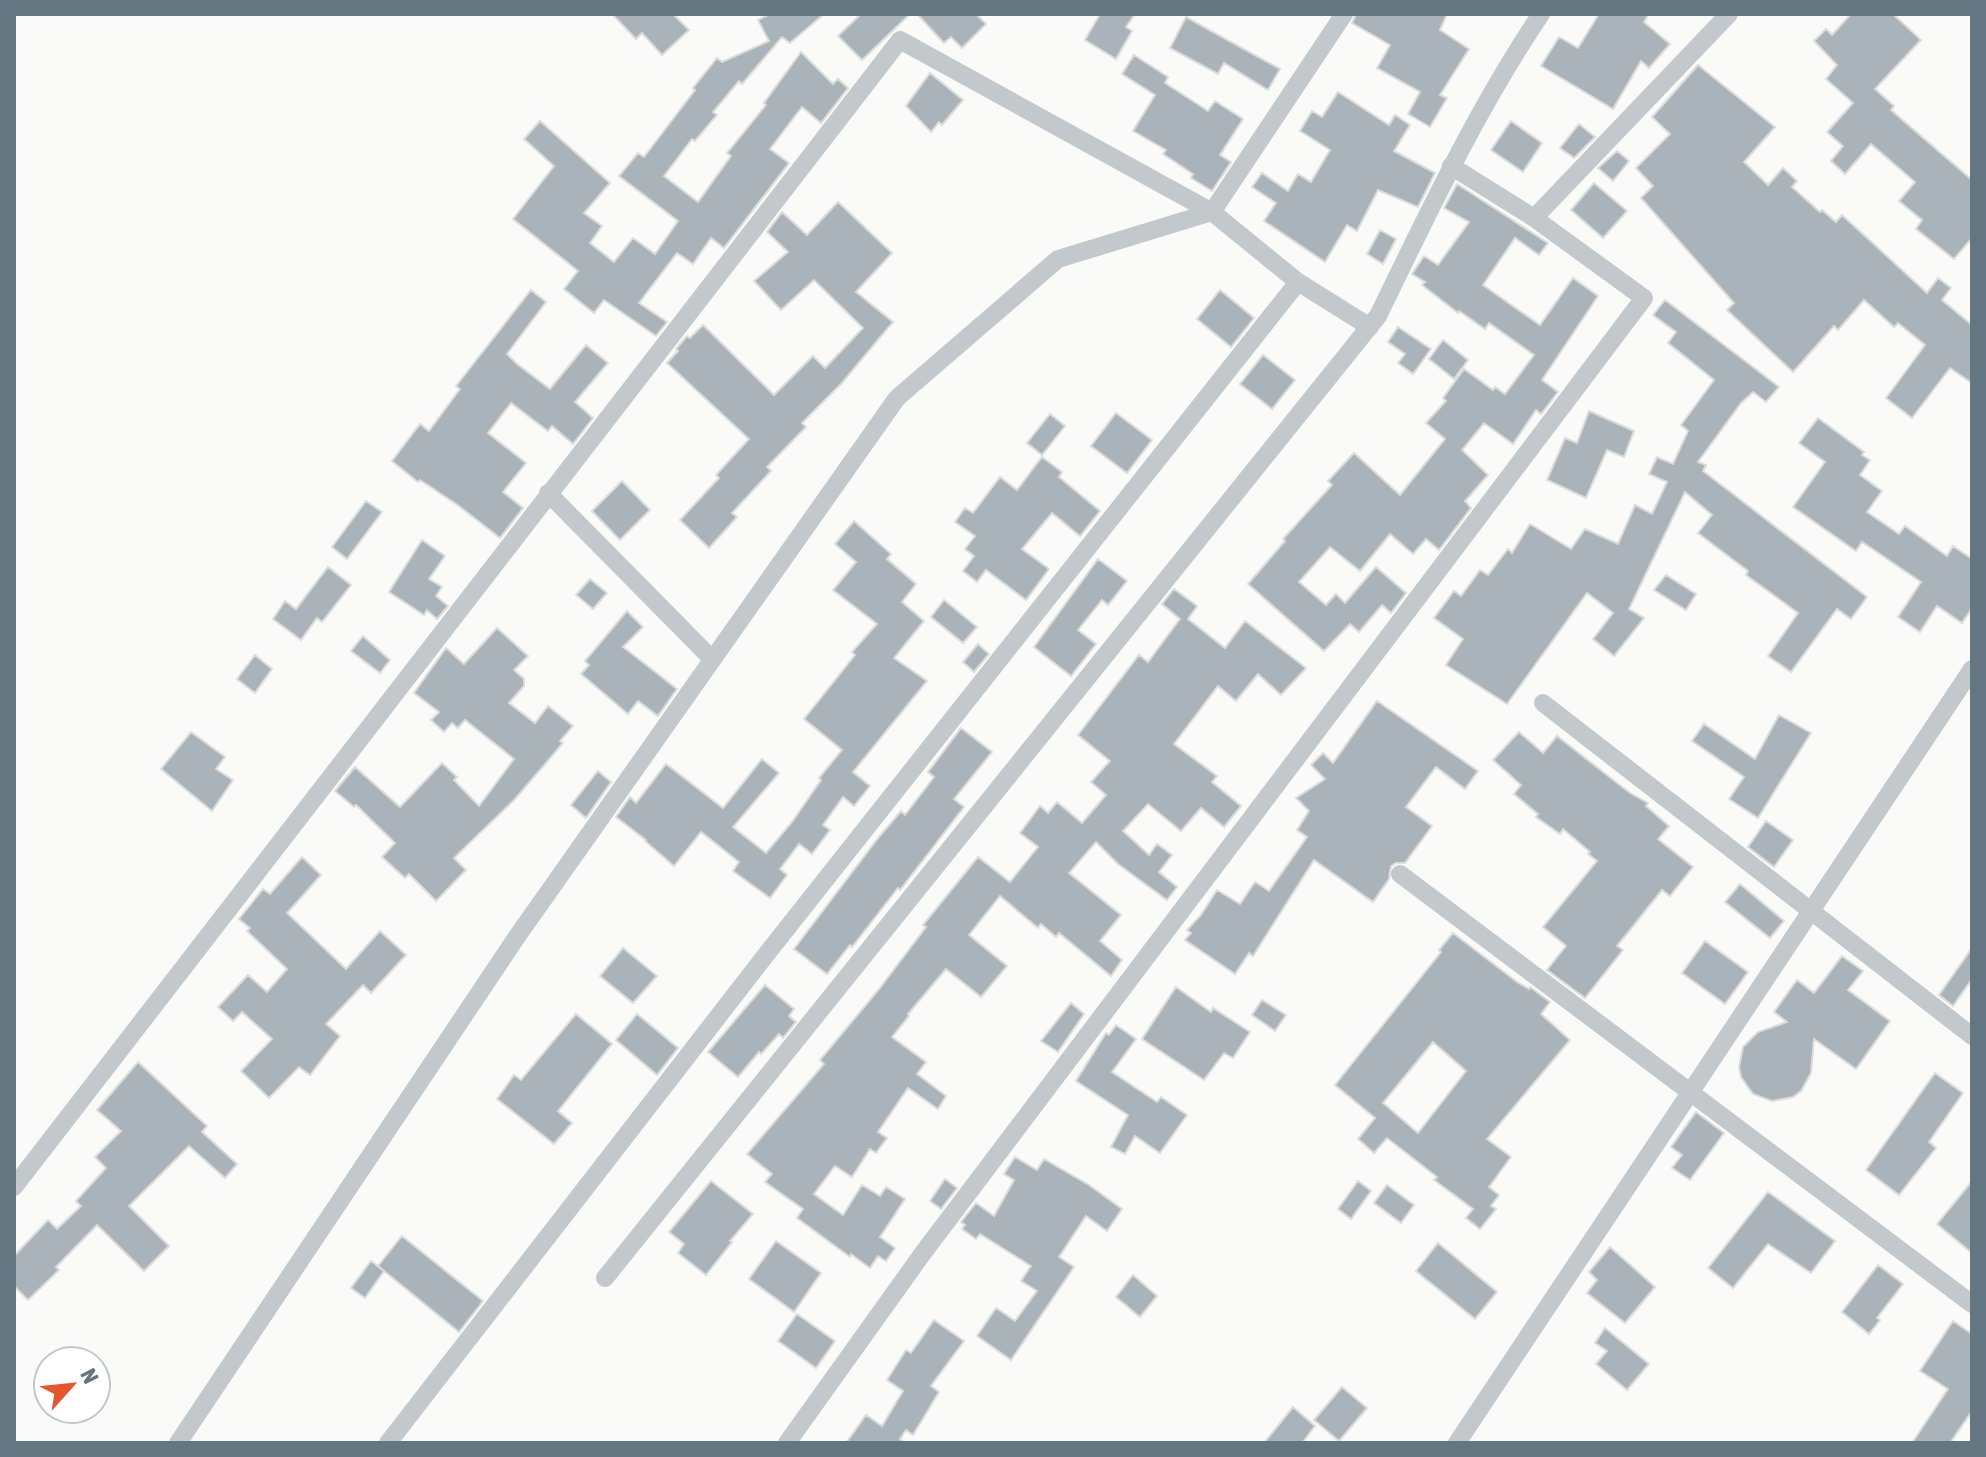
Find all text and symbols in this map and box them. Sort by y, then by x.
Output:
north arrow [32,1345,112,1425]
text: N [75,1364,104,1388]

